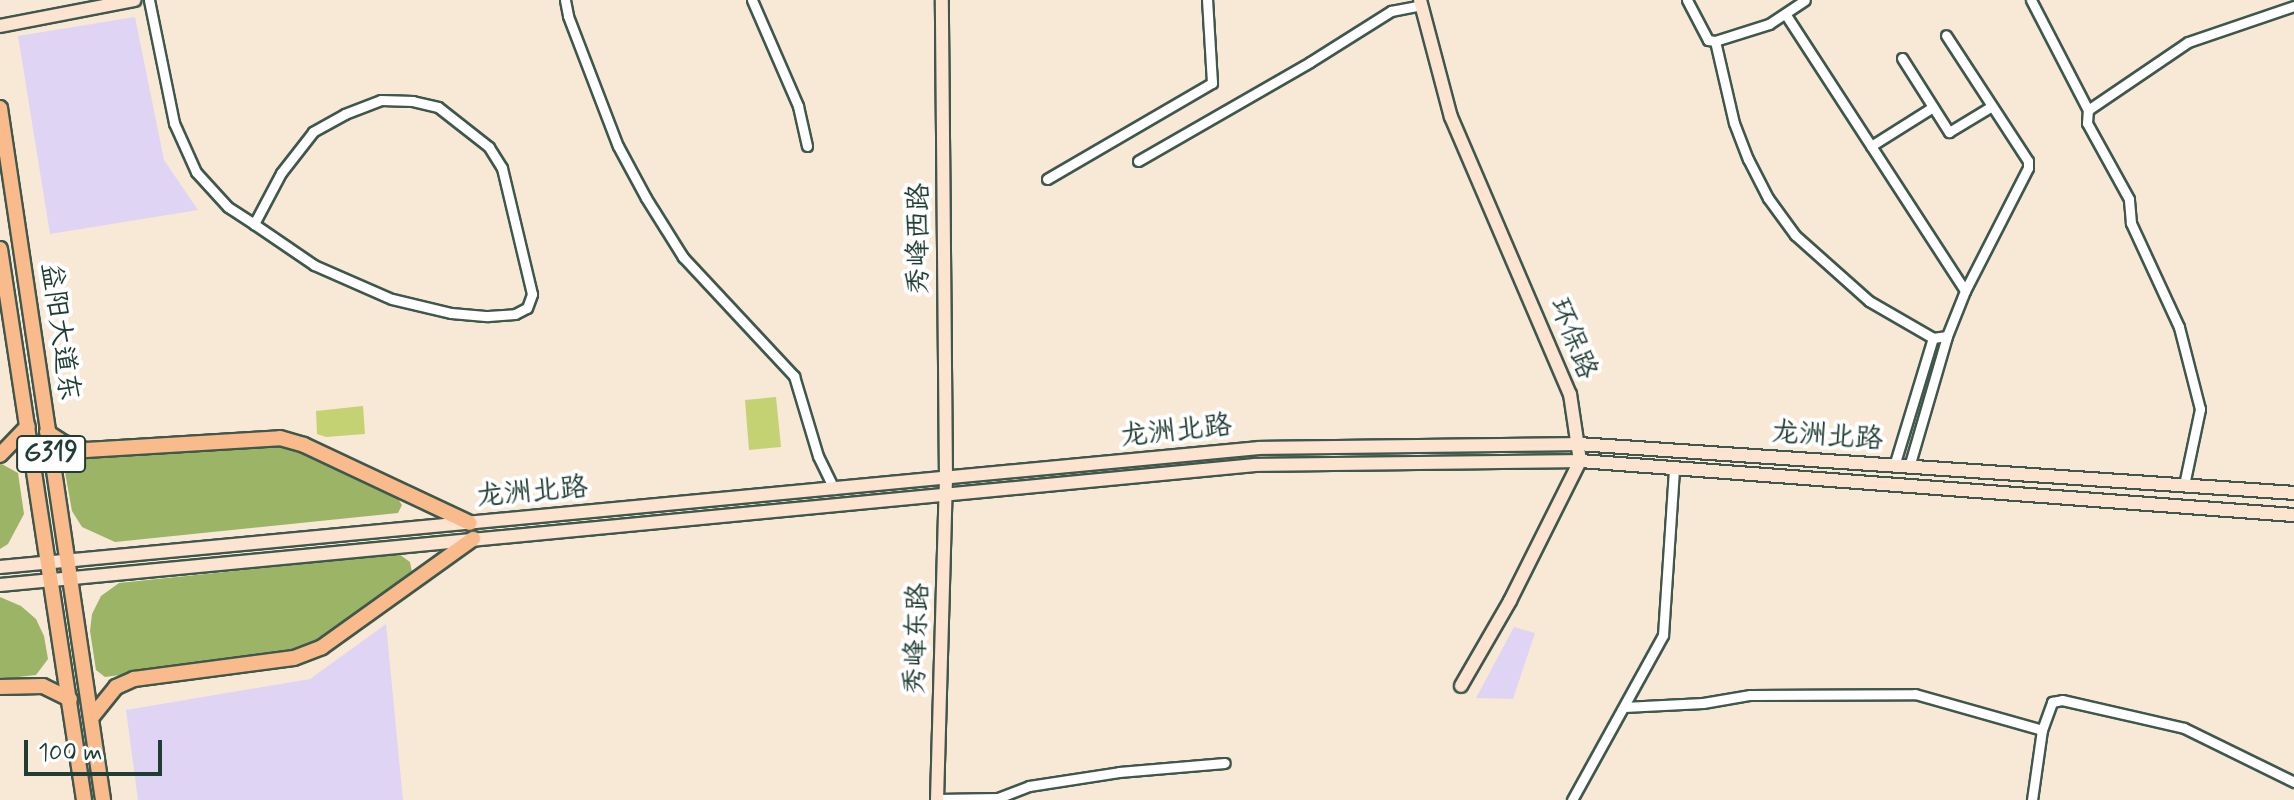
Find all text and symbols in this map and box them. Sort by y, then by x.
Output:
street label: 秀峰西路 [903,183,937,295]
street label: 益阳大道东 [33,260,85,404]
street label: 环保路 [1541,294,1603,384]
street label: 龙洲北路 [1119,409,1233,455]
street label: 龙洲北路 [1770,416,1884,458]
road number: G319 [15,432,87,476]
street label: 龙洲北路 [475,471,589,515]
street label: 秀峰东路 [899,582,937,696]
scale bar [28,724,166,774]
text: 100 m [38,738,102,769]

